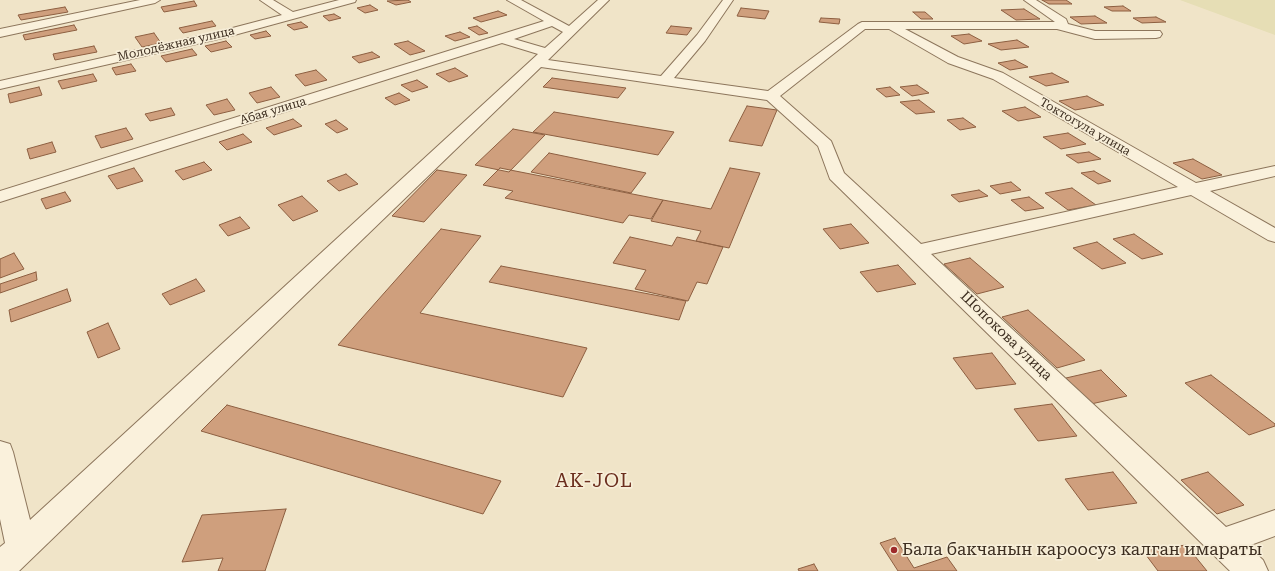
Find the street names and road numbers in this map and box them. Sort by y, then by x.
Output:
street label: Молодёжная улица [116,24,236,64]
street label: Абая улица [238,94,308,128]
street label: Токтогула улица [1037,95,1133,159]
street label: Шопокова улица [957,288,1055,384]

